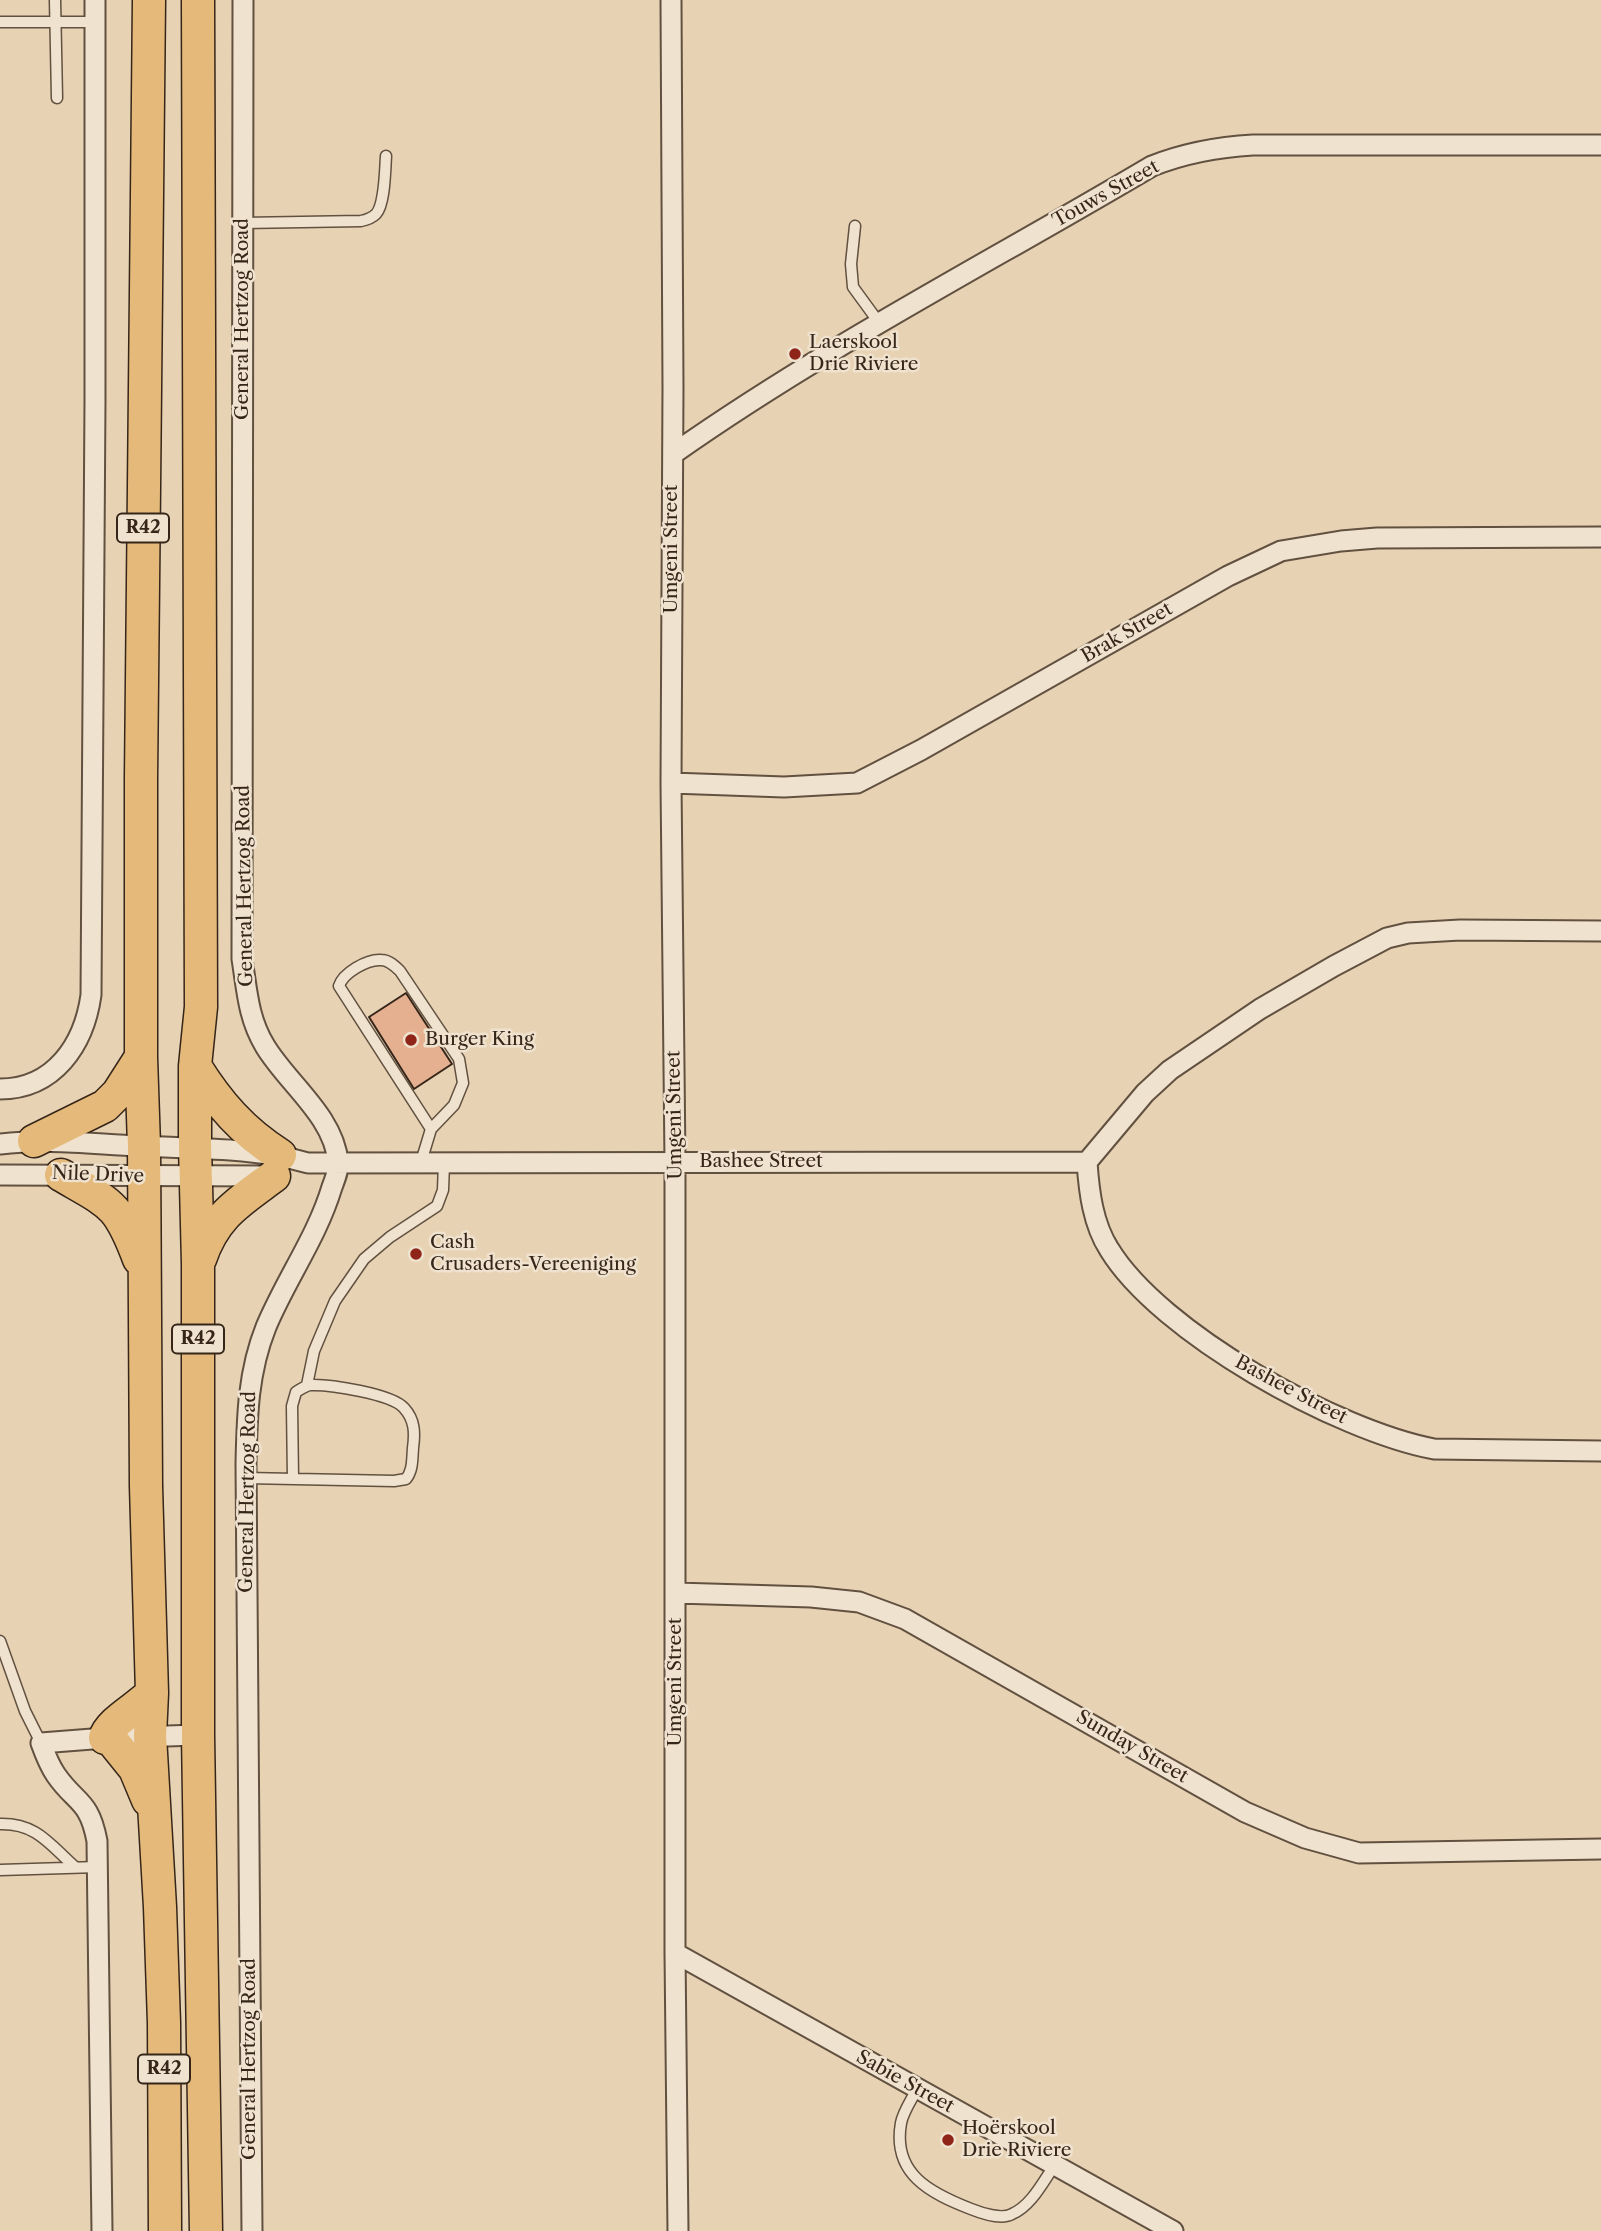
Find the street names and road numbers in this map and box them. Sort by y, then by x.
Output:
street label: Touws Street [1049,155,1163,233]
street label: General Hertzog Road [232,218,254,420]
street label: Umgeni Street [661,484,683,614]
road number: R42 [117,514,169,542]
street label: Brak Street [1078,598,1176,668]
street label: General Hertzog Road [232,785,258,987]
street label: Umgeni Street [662,1050,688,1180]
street label: Bashee Street [699,1151,823,1173]
street label: Nile Drive [52,1162,144,1188]
road number: R42 [172,1324,224,1354]
street label: Bashee Street [1231,1351,1351,1429]
street label: General Hertzog Road [235,1391,261,1593]
street label: Umgeni Street [665,1617,687,1747]
street label: Sunday Street [1072,1706,1192,1788]
street label: General Hertzog Road [239,1958,261,2160]
street label: Sabie Street [852,2046,958,2118]
road number: R42 [138,2054,190,2084]

